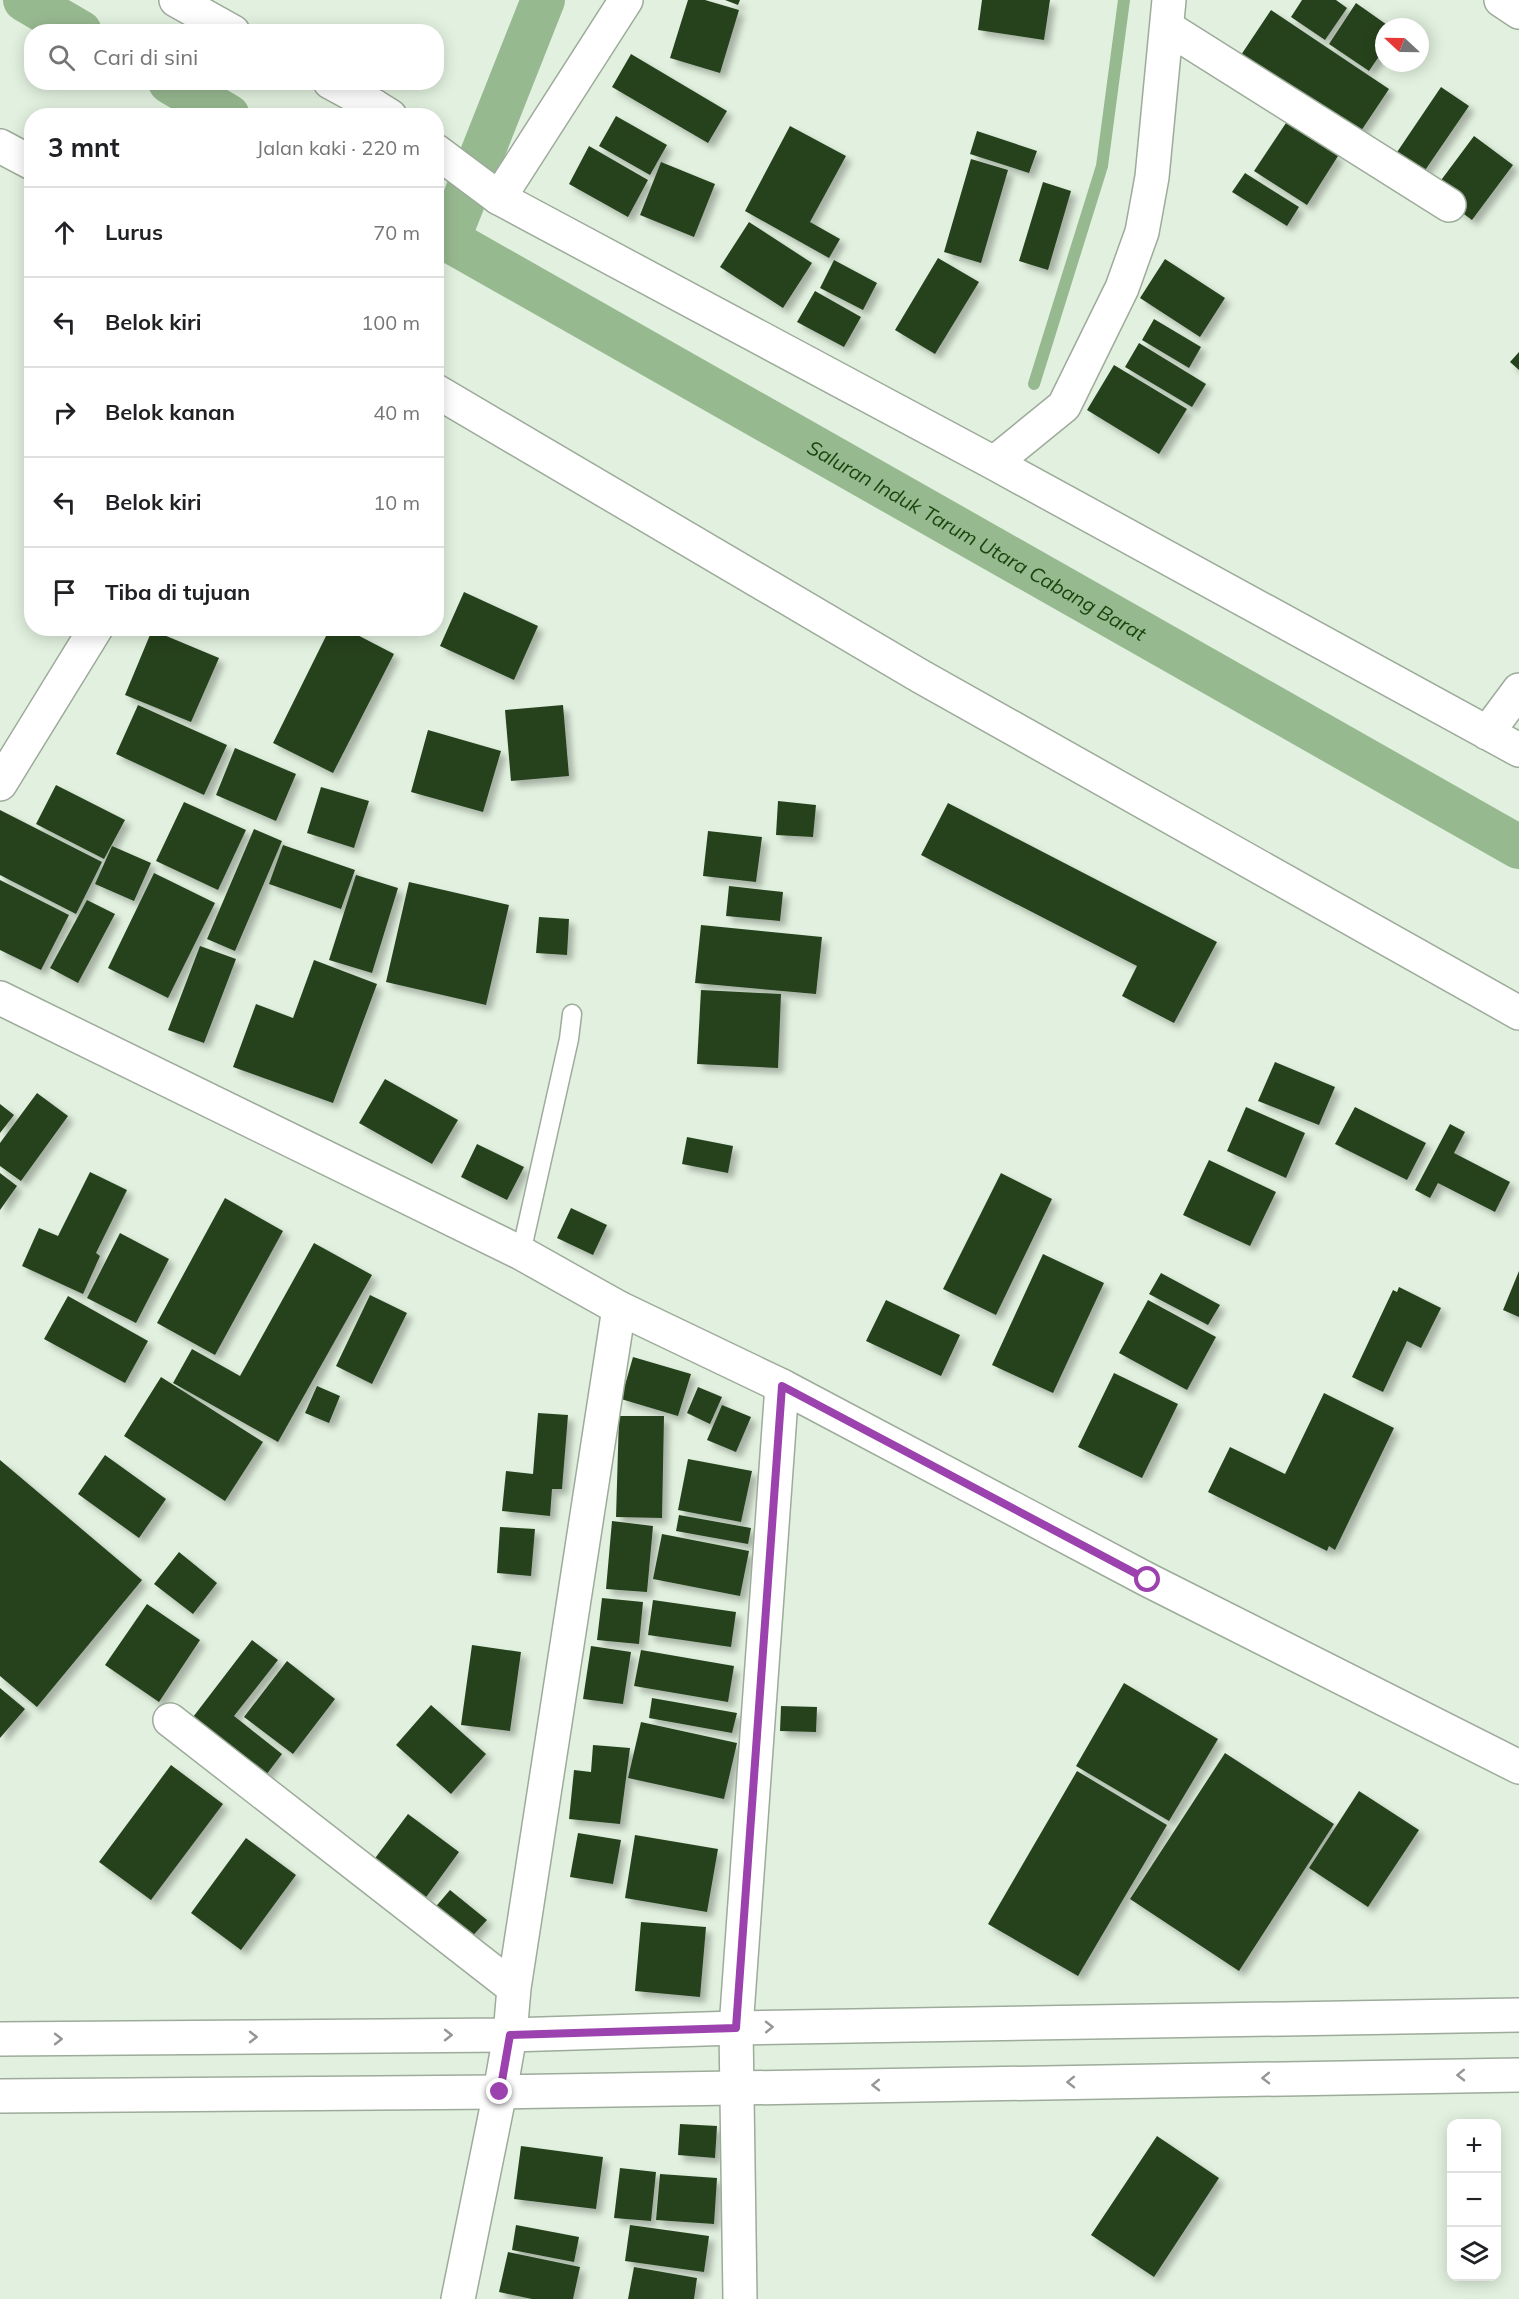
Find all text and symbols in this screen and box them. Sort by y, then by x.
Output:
north arrow [1375,18,1429,72]
search box [24,24,444,90]
icon: search [45,41,78,74]
text: Cari di sini [93,43,198,71]
text: 3 mnt [48,131,120,164]
text: Jalan kaki · 220 m [257,135,420,160]
icon: ahead [48,216,81,249]
text: Lurus [105,218,163,246]
text: 70 m [373,220,420,245]
icon: left [48,306,81,339]
text: Belok kiri [105,308,201,336]
text: 100 m [361,310,420,335]
icon: right [48,396,81,429]
text: Belok kanan [105,398,235,426]
text: 40 m [373,400,420,425]
water label: Saluran Induk Tarum Utara Cabang Barat [803,434,1152,646]
icon: left [48,486,81,519]
text: Belok kiri [105,488,201,516]
text: 10 m [373,490,420,515]
icon: arrive [48,576,81,609]
text: Tiba di tujuan [105,578,250,606]
route start [1134,1566,1160,1592]
one-way arrow [765,2021,774,2033]
one-way arrow [444,2029,453,2041]
one-way arrow [249,2031,258,2043]
one-way arrow [54,2033,63,2045]
one-way arrow [1456,2069,1465,2082]
one-way arrow [1261,2072,1270,2085]
one-way arrow [1066,2075,1075,2088]
route end [486,2078,512,2104]
one-way arrow [871,2078,880,2091]
map controls [1447,2119,1501,2281]
button: + [1447,2119,1501,2173]
button: − [1447,2173,1501,2227]
button: layers [1447,2227,1501,2281]

